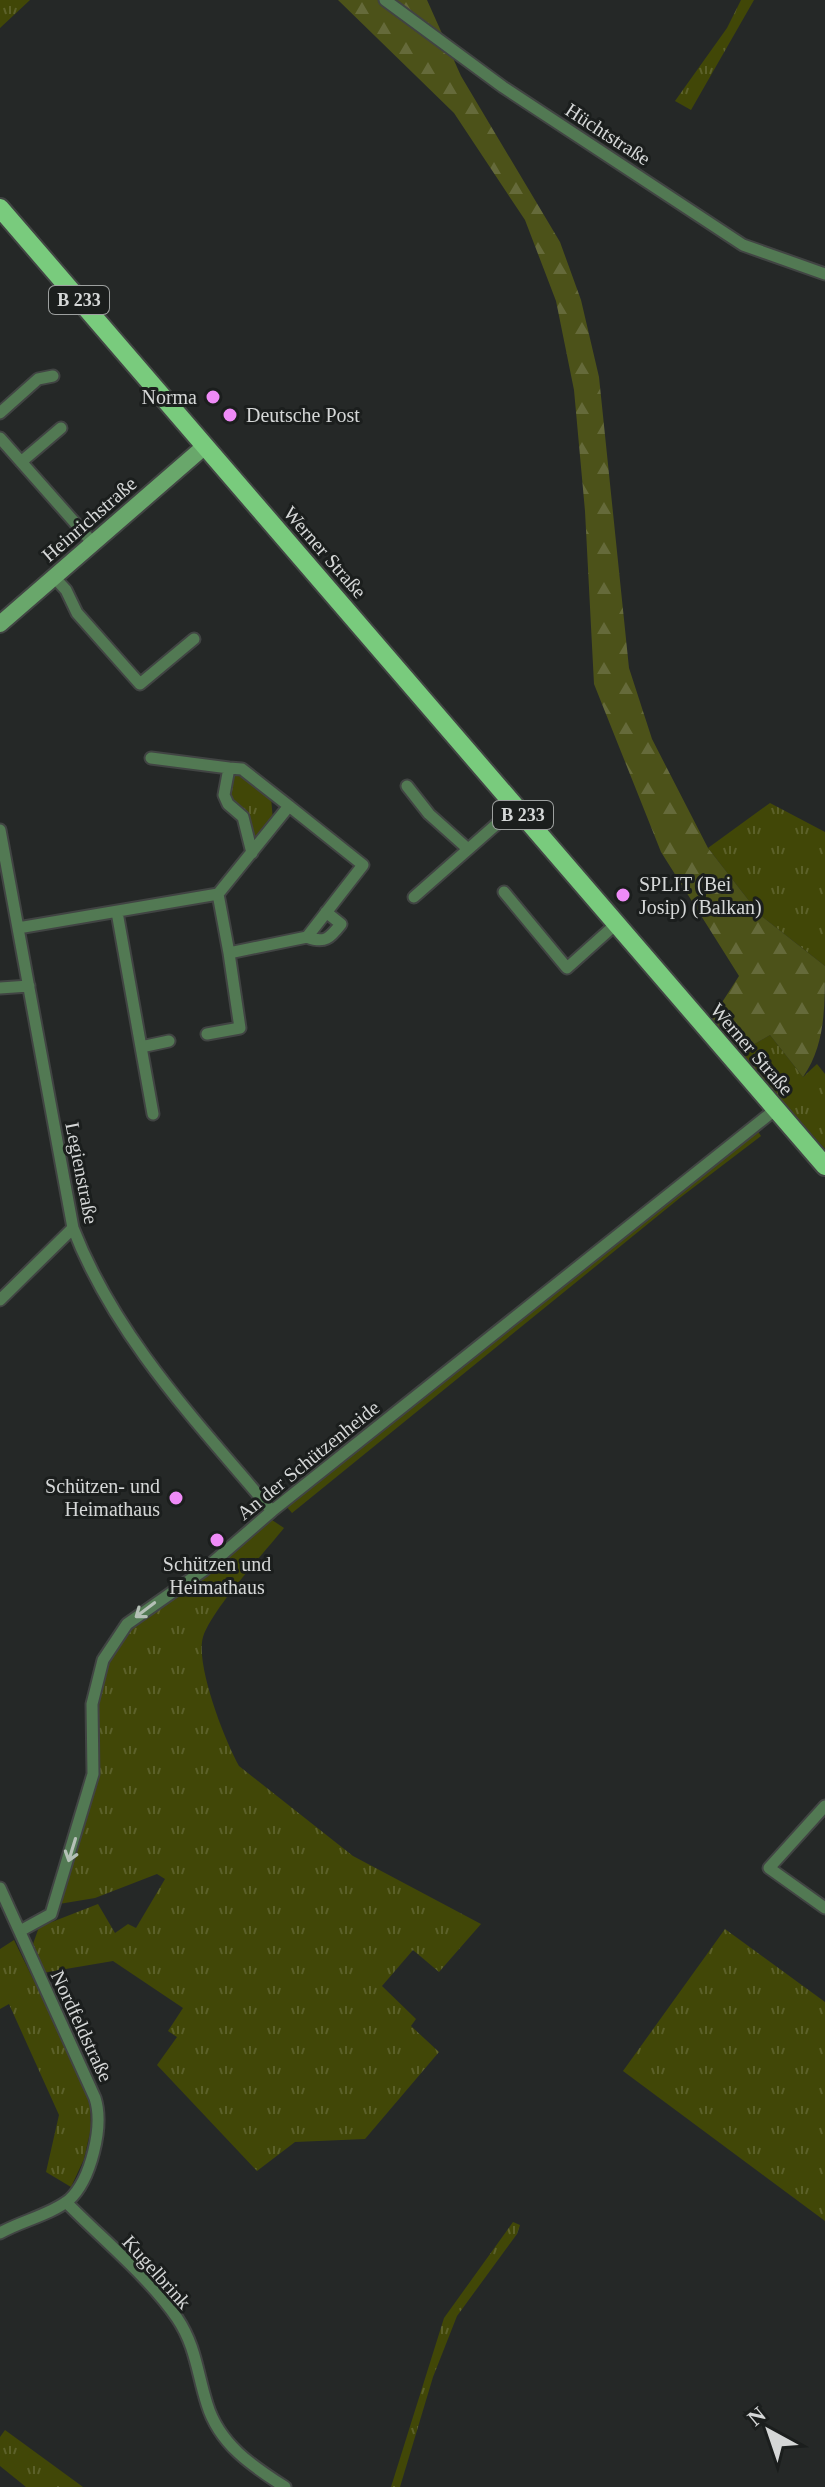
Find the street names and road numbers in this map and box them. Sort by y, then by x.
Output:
street label: Hüchtstraße [561,98,655,170]
road number: B 233 [49,286,109,314]
street label: Heinrichstraße [37,472,141,566]
street label: Werner Straße [279,502,371,602]
road number: B 233 [493,801,553,829]
street label: Werner Straße [706,999,798,1099]
street label: Legienstraße [60,1120,103,1226]
street label: An der Schützenheide [232,1396,384,1524]
street label: Nordfeldstraße [47,1967,117,2085]
street label: Kugelbrink [118,2231,196,2314]

